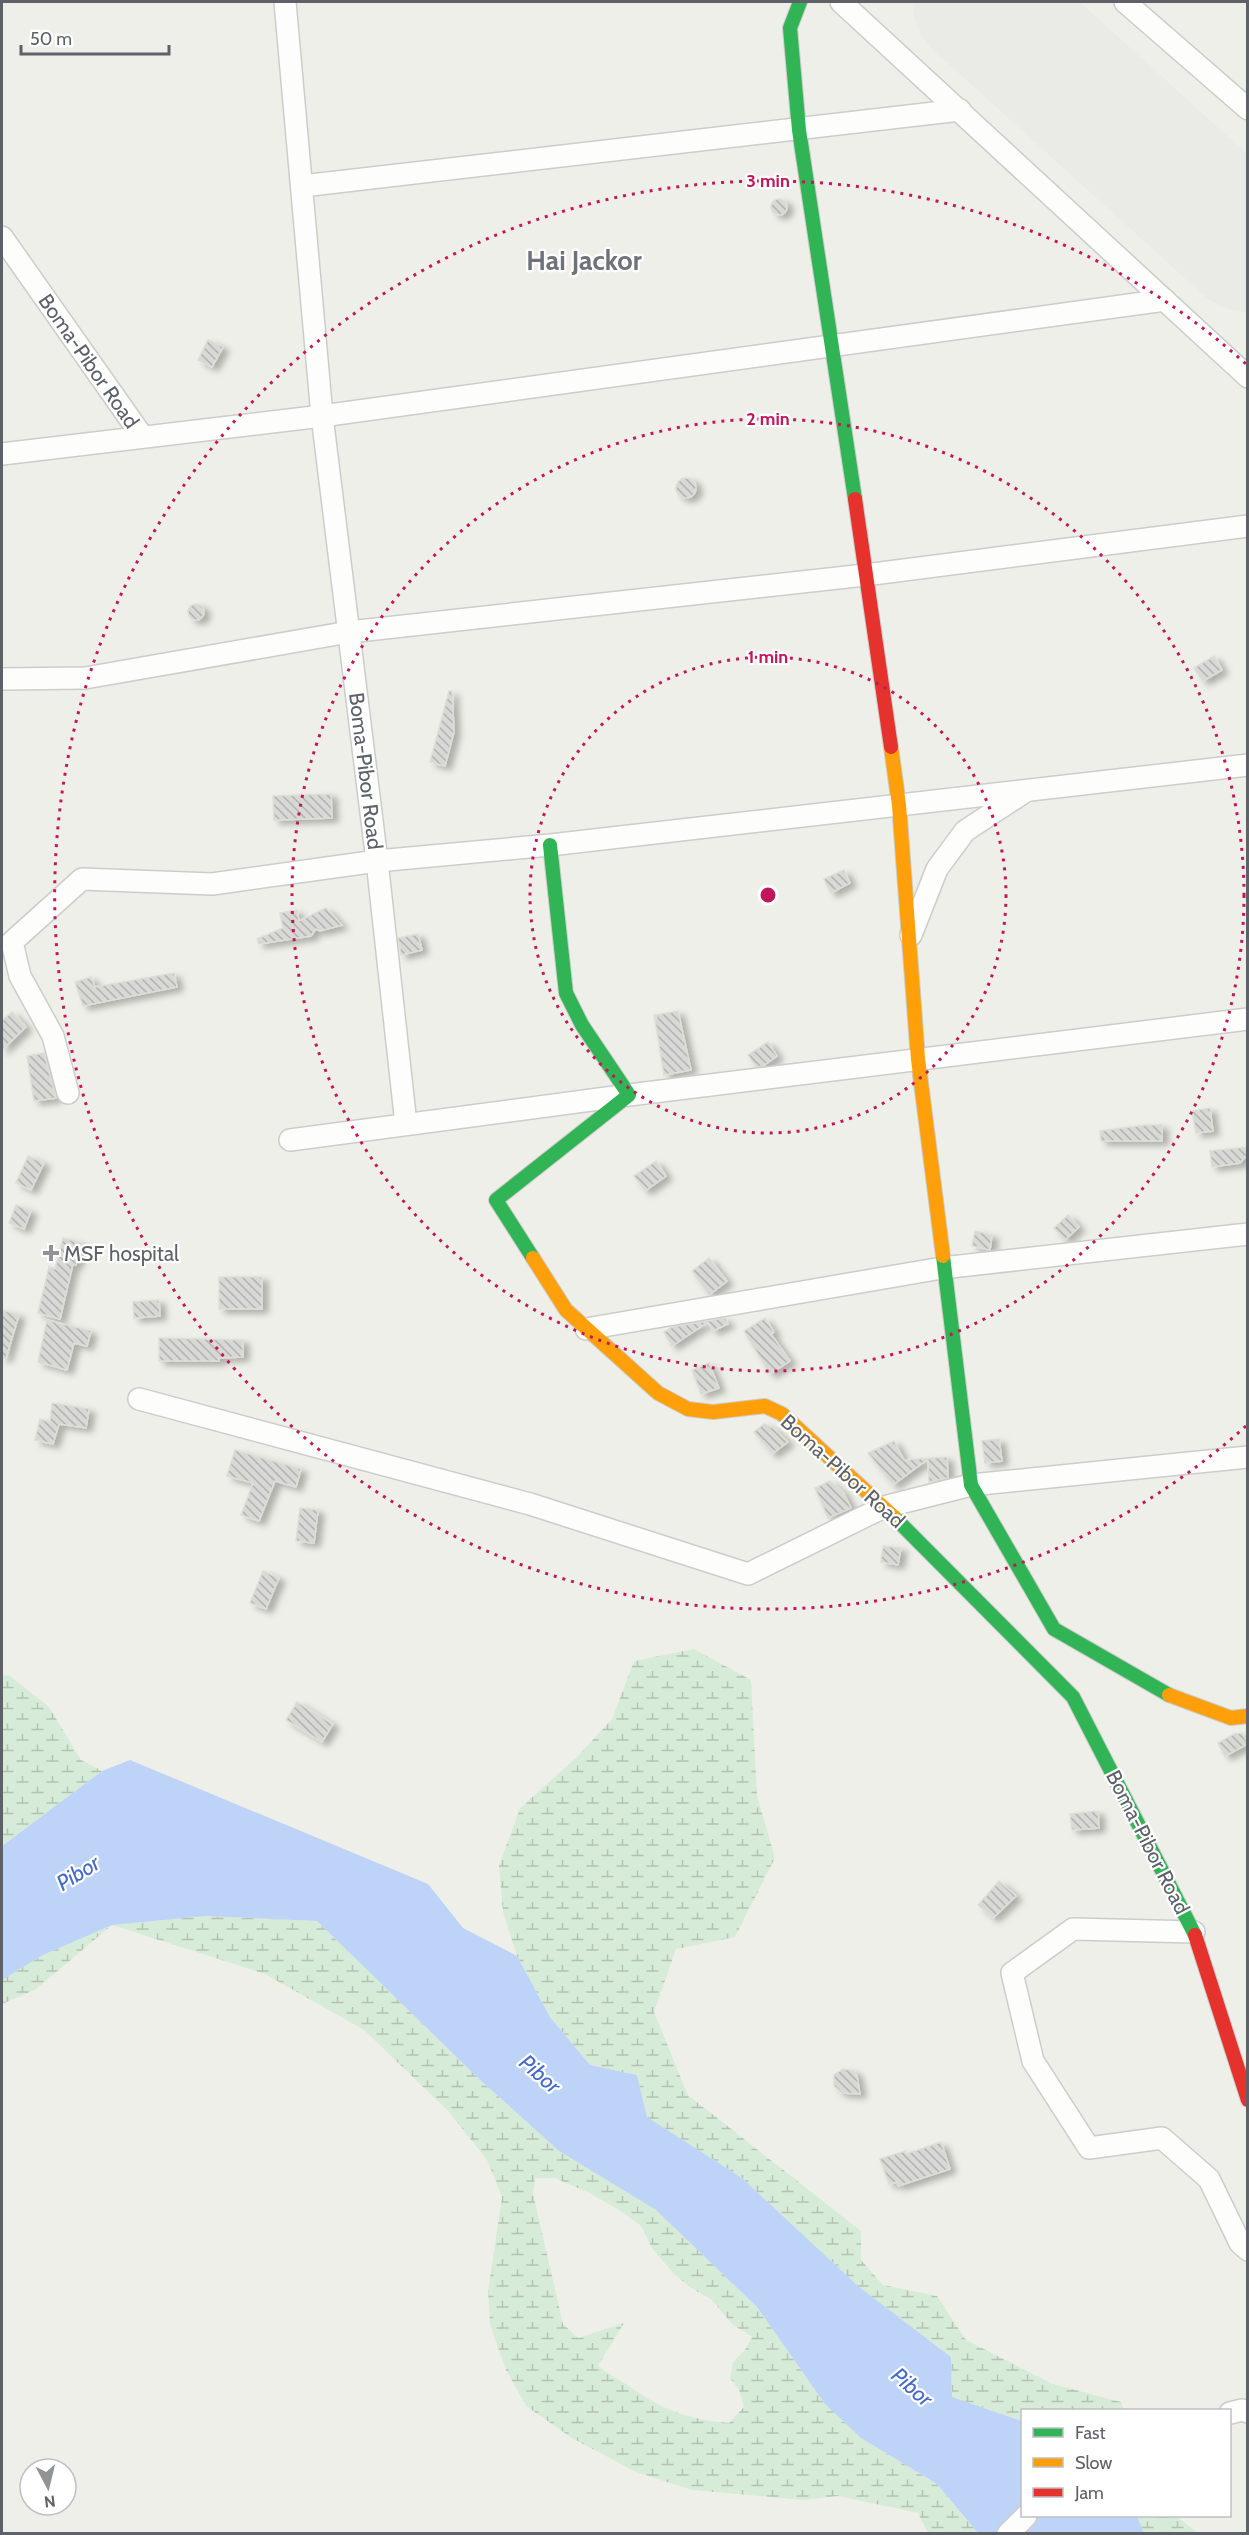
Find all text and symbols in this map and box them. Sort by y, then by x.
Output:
scale bar [21,18,170,56]
text: 50 m [30,28,72,50]
text: 3 min [746,170,790,192]
district label: Hai Jackor [526,244,642,277]
street label: Boma-Pibor Road [33,289,145,433]
text: 2 min [746,408,790,430]
text: 1 min [748,646,788,668]
street label: Boma-Pibor Road [344,691,388,851]
centre of rings [758,885,778,905]
place label: MSF hospital [64,1241,179,1266]
marker: MSF hospital [42,1244,60,1262]
street label: Boma-Pibor Road [776,1409,910,1533]
street label: Boma-Pibor Road [1101,1766,1195,1918]
water label: Pibor [51,1849,106,1897]
water label: Pibor [514,2049,567,2100]
water label: Pibor [886,2362,939,2413]
legend [1021,2409,1231,2517]
text: Fast [1075,2422,1106,2444]
text: Slow [1075,2452,1112,2474]
north arrow [18,2457,78,2517]
text: Jam [1074,2482,1104,2504]
text: N [43,2491,57,2512]

